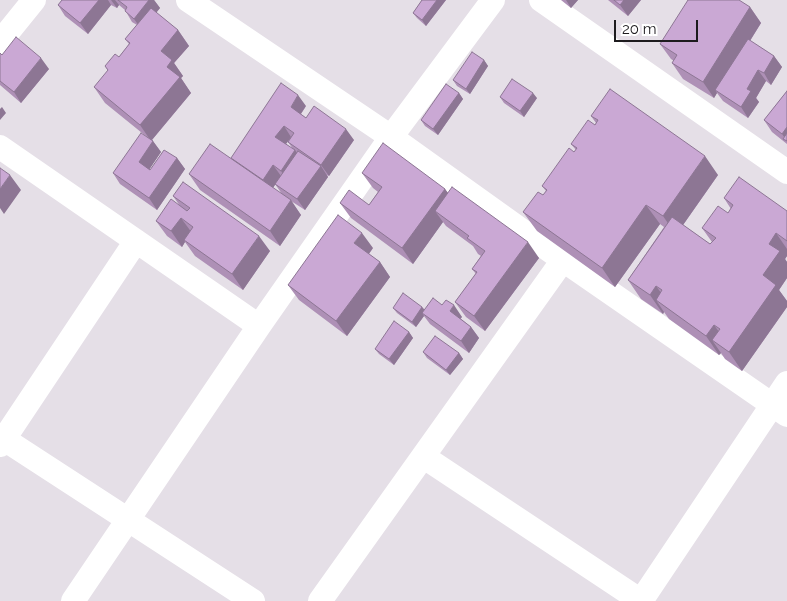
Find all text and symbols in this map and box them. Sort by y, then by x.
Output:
scale bar [617,10,701,42]
text: 20 m [622,20,657,38]

